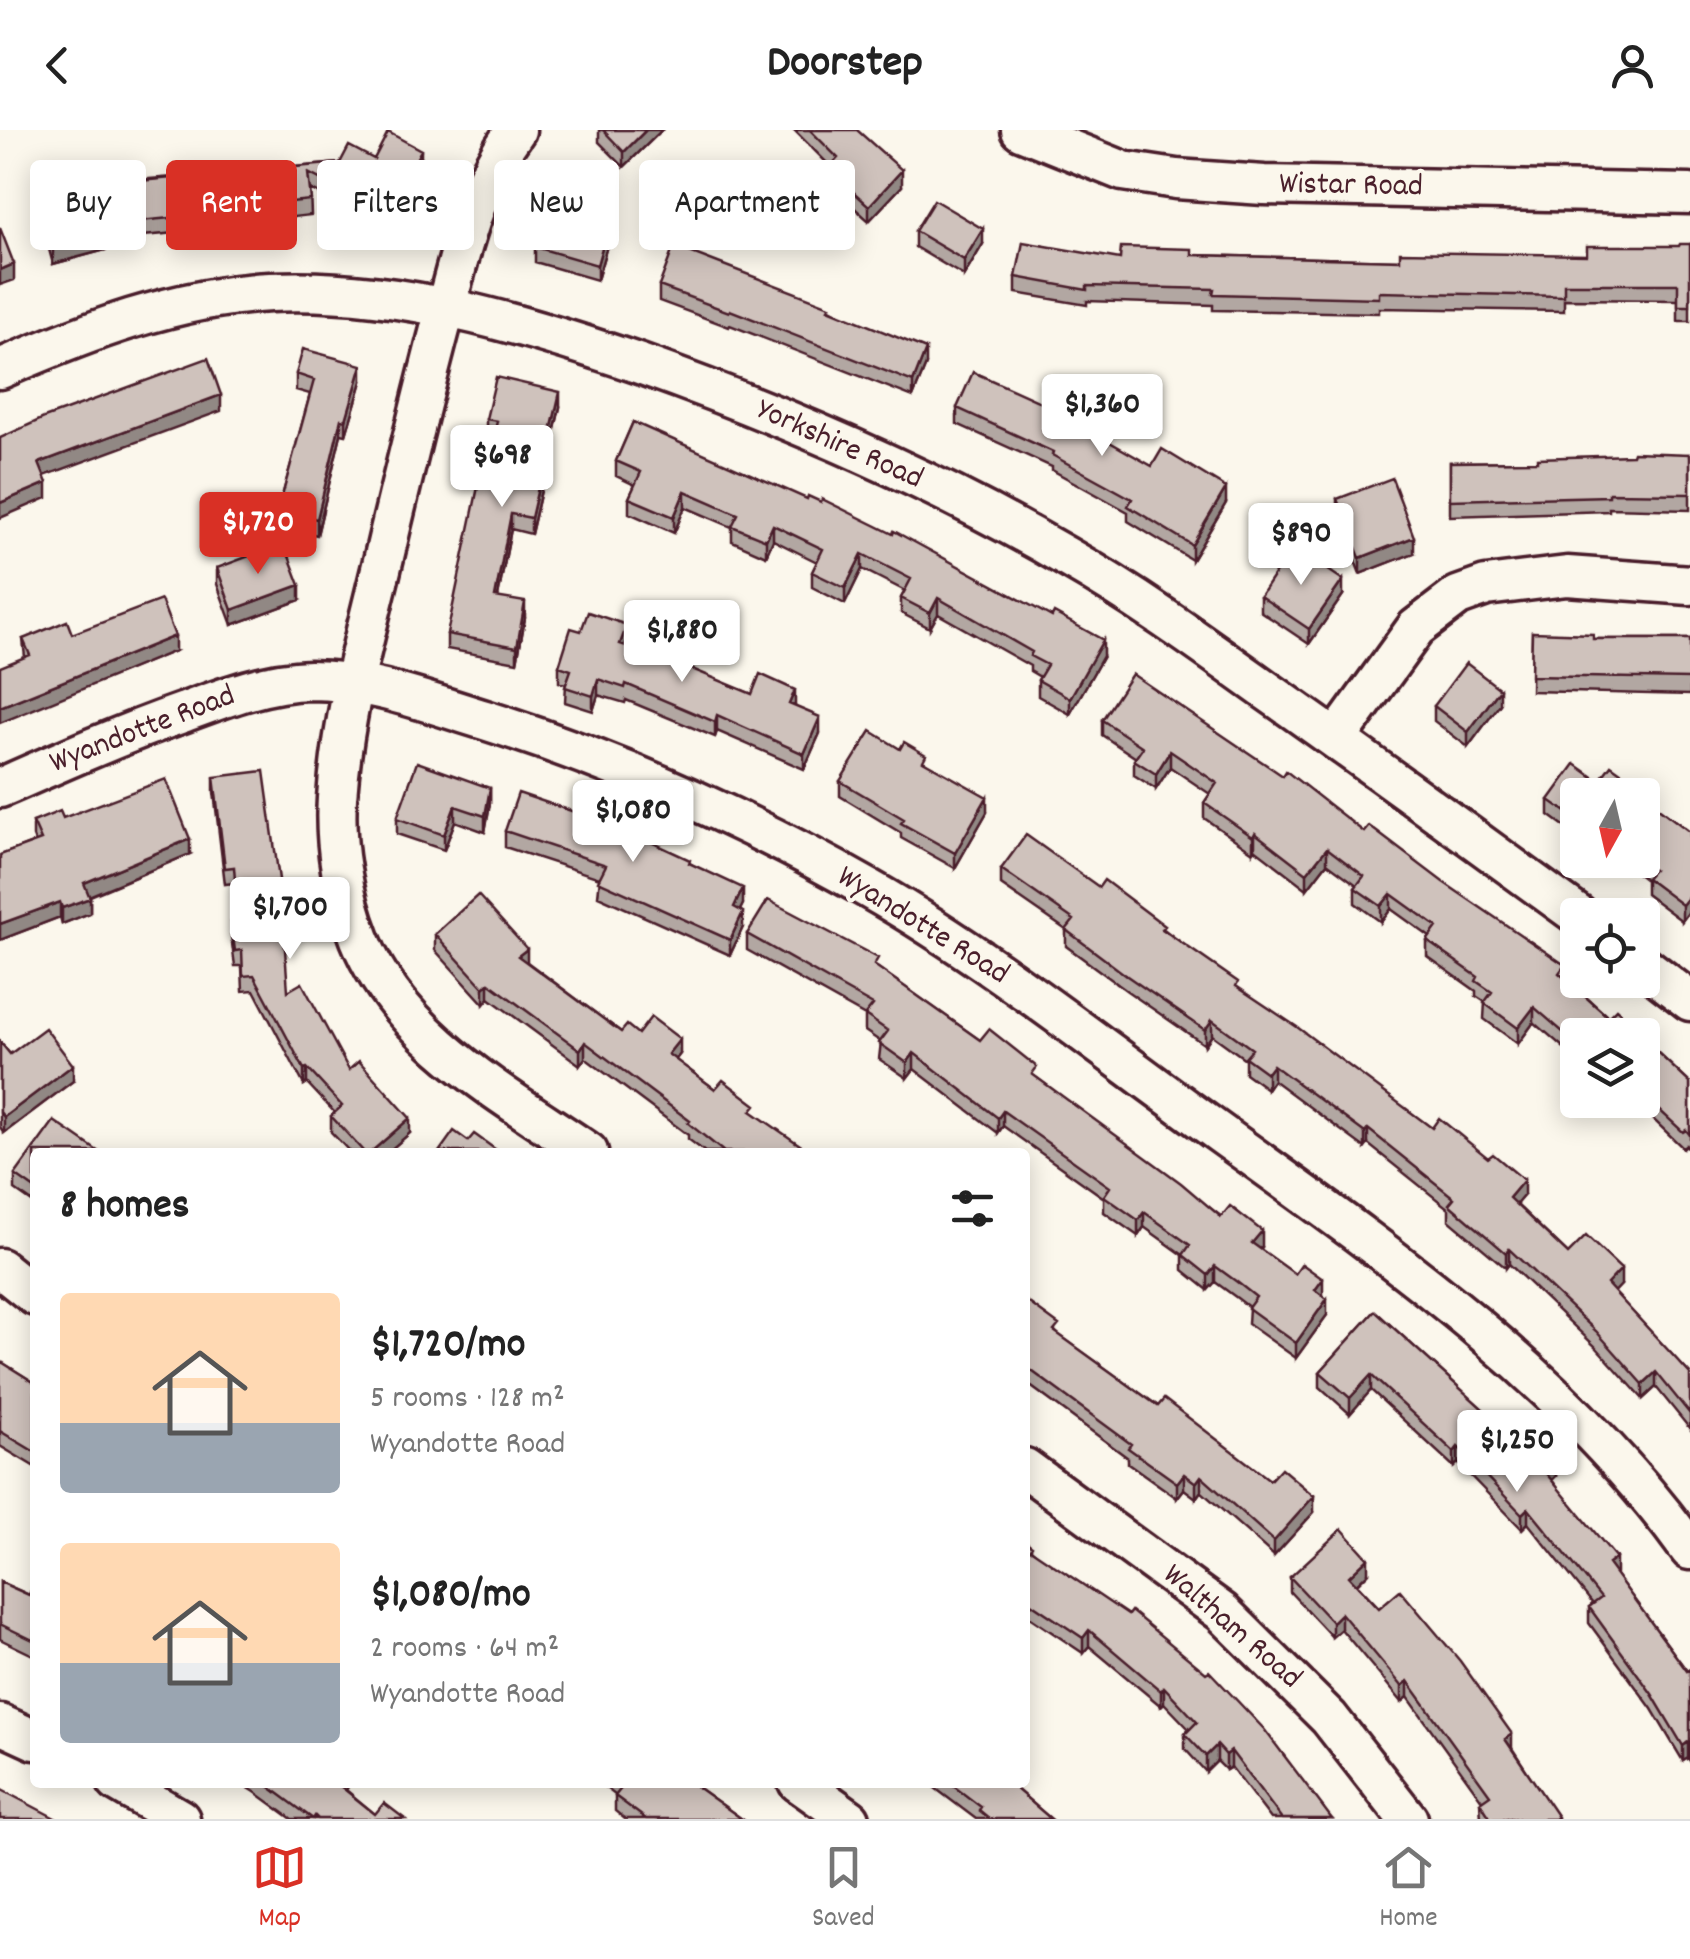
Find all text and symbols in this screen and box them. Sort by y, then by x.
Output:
text: Doorstep [767,33,923,97]
icon: back [30,38,85,93]
icon: person [1605,38,1660,93]
chip: Buy [30,160,146,250]
chip: Rent [166,160,297,250]
chip: Filters [317,160,474,250]
chip: New [494,160,619,250]
chip: Apartment [639,160,855,250]
street label: Wistar Road [1279,163,1423,211]
pin: $1,360 [1021,374,1183,459]
text: $1,360 [1064,383,1140,429]
street label: Yorkshire Road [748,389,930,503]
pin: $698 [443,425,561,510]
text: $698 [472,434,532,480]
pin: $1,720 [177,492,339,577]
text: $1,720 [222,501,295,547]
pin: $890 [1242,503,1360,588]
text: $890 [1270,512,1332,558]
pin: $1,880 [601,600,763,685]
text: $1,880 [646,609,718,655]
street label: Wyandotte Road [44,675,242,787]
north arrow [1560,778,1660,878]
map controls [1560,778,1660,1118]
pin: $1,080 [552,780,714,865]
text: $1,080 [594,789,672,835]
street label: Wyandotte Road [827,856,1017,998]
pin: $1,700 [209,877,371,962]
text: $1,700 [252,886,328,932]
button: locate [1560,898,1660,998]
button: layers [1560,1018,1660,1118]
text: 8 homes [60,1178,189,1238]
icon: filters [945,1181,1000,1236]
text: $1,720/mo [370,1317,525,1377]
icon: home [140,1333,260,1453]
text: 5 rooms · 128 m² [370,1377,565,1423]
pin: $1,250 [1436,1410,1598,1495]
text: $1,250 [1479,1419,1555,1465]
text: Wyandotte Road [370,1423,565,1469]
street label: Waltham Road [1151,1554,1311,1702]
text: $1,080/mo [370,1567,531,1627]
icon: home [140,1583,260,1703]
text: 2 rooms · 64 m² [370,1627,559,1673]
text: Wyandotte Road [370,1673,565,1719]
tab: Map [252,1840,307,1940]
tab: Saved [812,1840,875,1940]
tab: Home [1379,1840,1438,1940]

